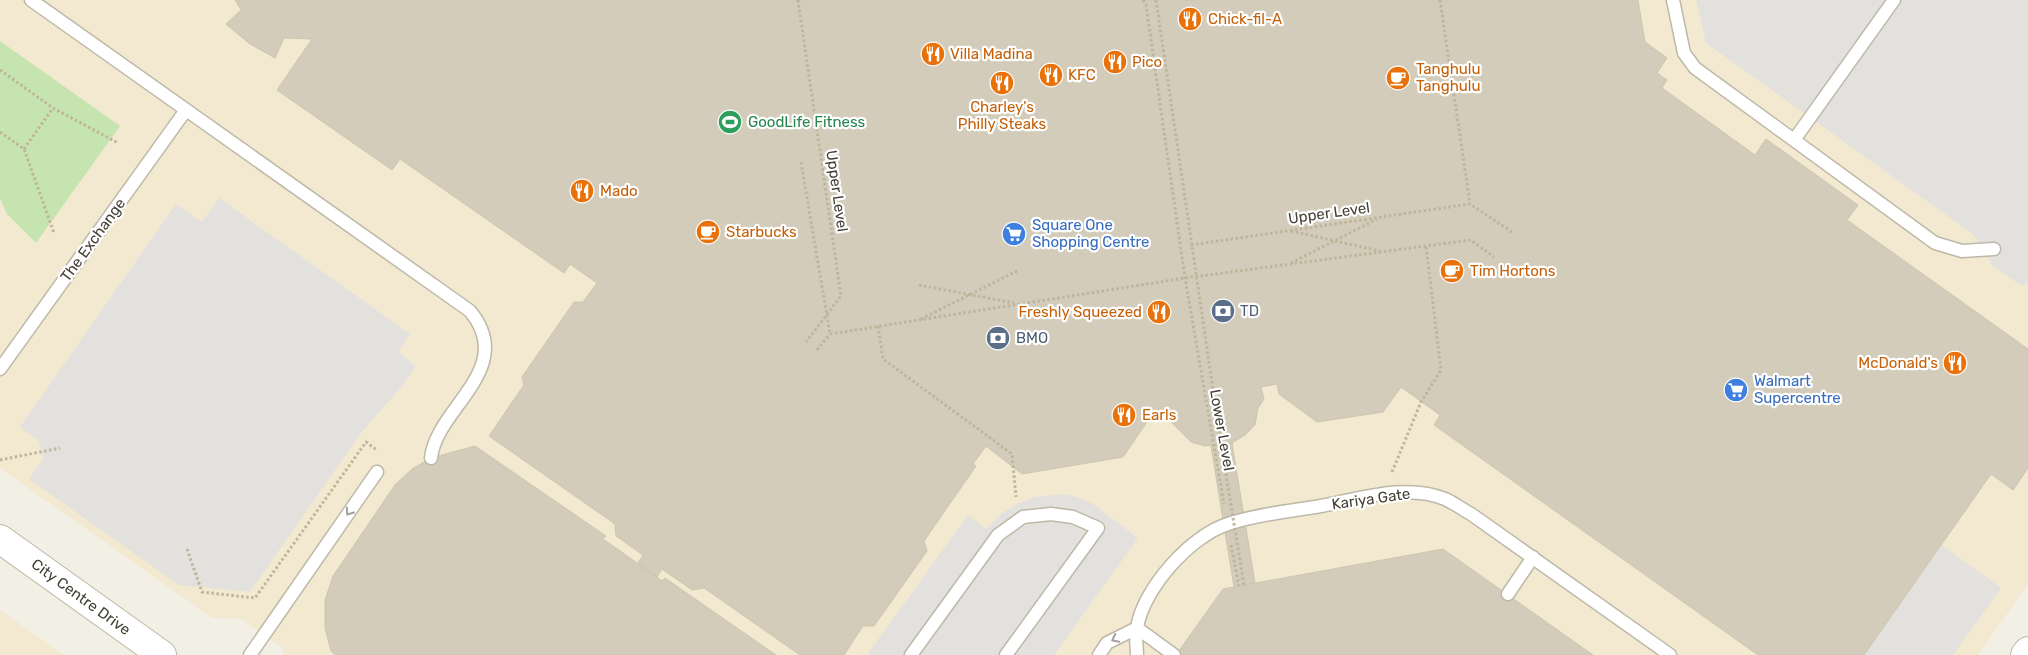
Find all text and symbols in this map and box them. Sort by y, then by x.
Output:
restaurant icon: Chick-fil-A [1177,6,1203,32]
place label: Chick-fil-A [1208,10,1282,28]
restaurant icon: Villa Madina [920,41,946,67]
place label: Villa Madina [950,45,1033,63]
restaurant icon: Pico [1102,49,1128,75]
place label: Pico [1132,53,1162,71]
place label: Tanghulu Tanghulu [1416,60,1480,95]
restaurant icon: KFC [1038,62,1064,88]
cafe icon: Tanghulu Tanghulu [1385,65,1411,91]
place label: KFC [1068,66,1096,84]
restaurant icon: Charley's Philly Steaks [989,70,1015,96]
place label: Charley's Philly Steaks [958,98,1047,133]
sports icon: GoodLife Fitness [717,109,743,135]
place label: GoodLife Fitness [748,113,866,131]
street label: Upper Level [822,149,852,233]
restaurant icon: Mado [569,178,595,204]
place label: Mado [600,182,638,200]
street label: The Exchange [57,195,129,285]
street label: Upper Level [1287,198,1371,228]
place label: Square One Shopping Centre [1032,216,1150,251]
cafe icon: Starbucks [695,219,721,245]
supermarket icon: Square One Shopping Centre [1001,221,1027,247]
place label: Starbucks [726,223,797,241]
cafe icon: Tim Hortons [1439,258,1465,284]
place label: Tim Hortons [1470,262,1556,280]
bank icon: TD [1210,298,1236,324]
restaurant icon: Freshly Squeezed [1146,299,1172,325]
place label: TD [1240,302,1259,320]
place label: Freshly Squeezed [1019,303,1142,321]
bank icon: BMO [985,325,1011,351]
place label: BMO [1016,329,1048,347]
restaurant icon: McDonald's [1942,350,1968,376]
place label: McDonald's [1858,354,1938,372]
place label: Walmart Supercentre [1754,372,1841,407]
supermarket icon: Walmart Supercentre [1723,377,1749,403]
street label: Lower Level [1206,388,1238,472]
restaurant icon: Earls [1111,402,1137,428]
place label: Earls [1142,406,1177,424]
street label: Kariya Gate [1331,485,1411,513]
one-way arrow [346,507,355,516]
street label: City Centre Drive [28,555,134,639]
one-way arrow [1111,633,1120,643]

